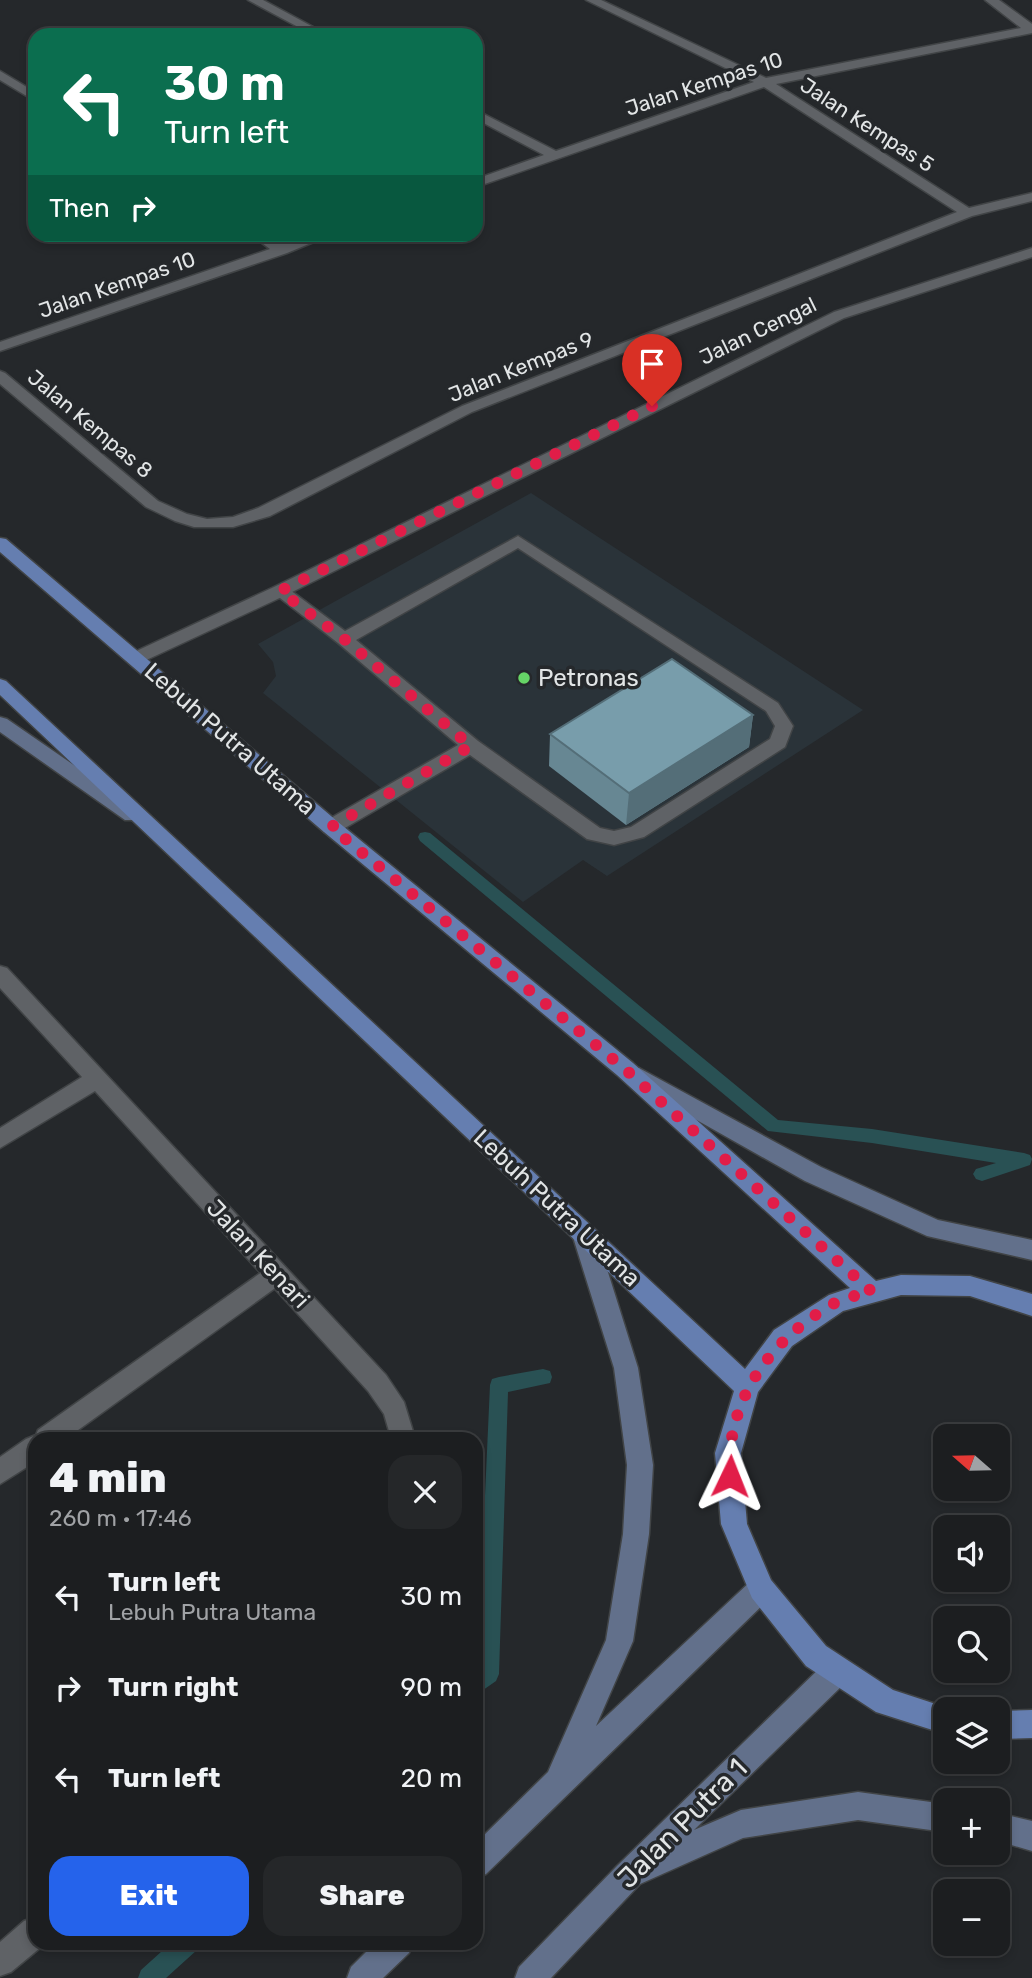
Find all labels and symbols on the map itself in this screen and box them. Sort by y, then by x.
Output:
street label: Jalan Kempas 10 [622,46,786,121]
street label: Jalan Kempas 5 [796,72,939,177]
street label: Jalan Kempas 10 [35,246,198,323]
street label: Jalan Cengal [695,291,820,370]
street label: Jalan Kempas 9 [445,326,597,407]
pin [622,334,682,406]
street label: Jalan Kempas 8 [23,364,158,483]
street label: Lebuh Putra Utama [139,657,321,821]
place label: Petronas [538,664,639,692]
marker: Petronas [516,670,532,686]
street label: Lebuh Putra Utama [468,1124,646,1292]
street label: Jalan Kenari [201,1194,315,1314]
north arrow [933,1424,1010,1502]
position arrow [693,1439,767,1513]
street label: Jalan Putra 1 [611,1752,754,1895]

